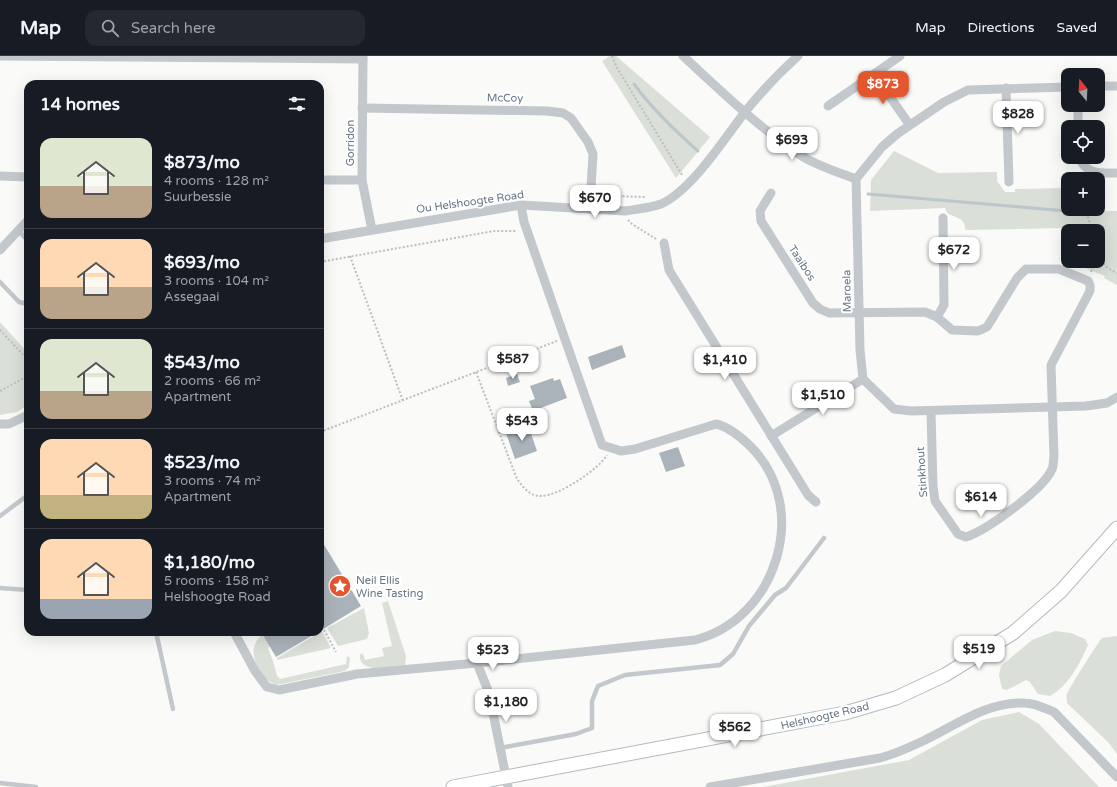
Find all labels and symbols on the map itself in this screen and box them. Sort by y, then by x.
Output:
north arrow [1061,68,1105,112]
pin: $873 [859,71,907,105]
street label: McCoy [487,91,523,105]
pin: $828 [994,101,1042,135]
street label: Gorridon [344,120,357,166]
pin: $693 [768,127,816,161]
pin: $670 [571,185,619,219]
street label: Ou Helshoogte Road [415,188,525,216]
pin: $672 [930,237,978,271]
street label: Taaibos [786,243,818,283]
street label: Maroela [840,270,854,312]
pin: $587 [489,346,537,380]
pin: $1,410 [692,347,758,381]
pin: $1,510 [790,382,856,416]
pin: $543 [498,408,546,442]
street label: Stinkhout [914,446,930,498]
pin: $614 [957,484,1005,518]
place icon: Neil Ellis Wine Tasting [327,573,353,599]
place label: Neil Ellis Wine Tasting [356,574,423,600]
pin: $519 [955,636,1003,670]
pin: $523 [469,637,517,671]
pin: $1,180 [473,689,539,723]
street label: Helshoogte Road [780,700,870,732]
pin: $562 [711,714,759,748]

